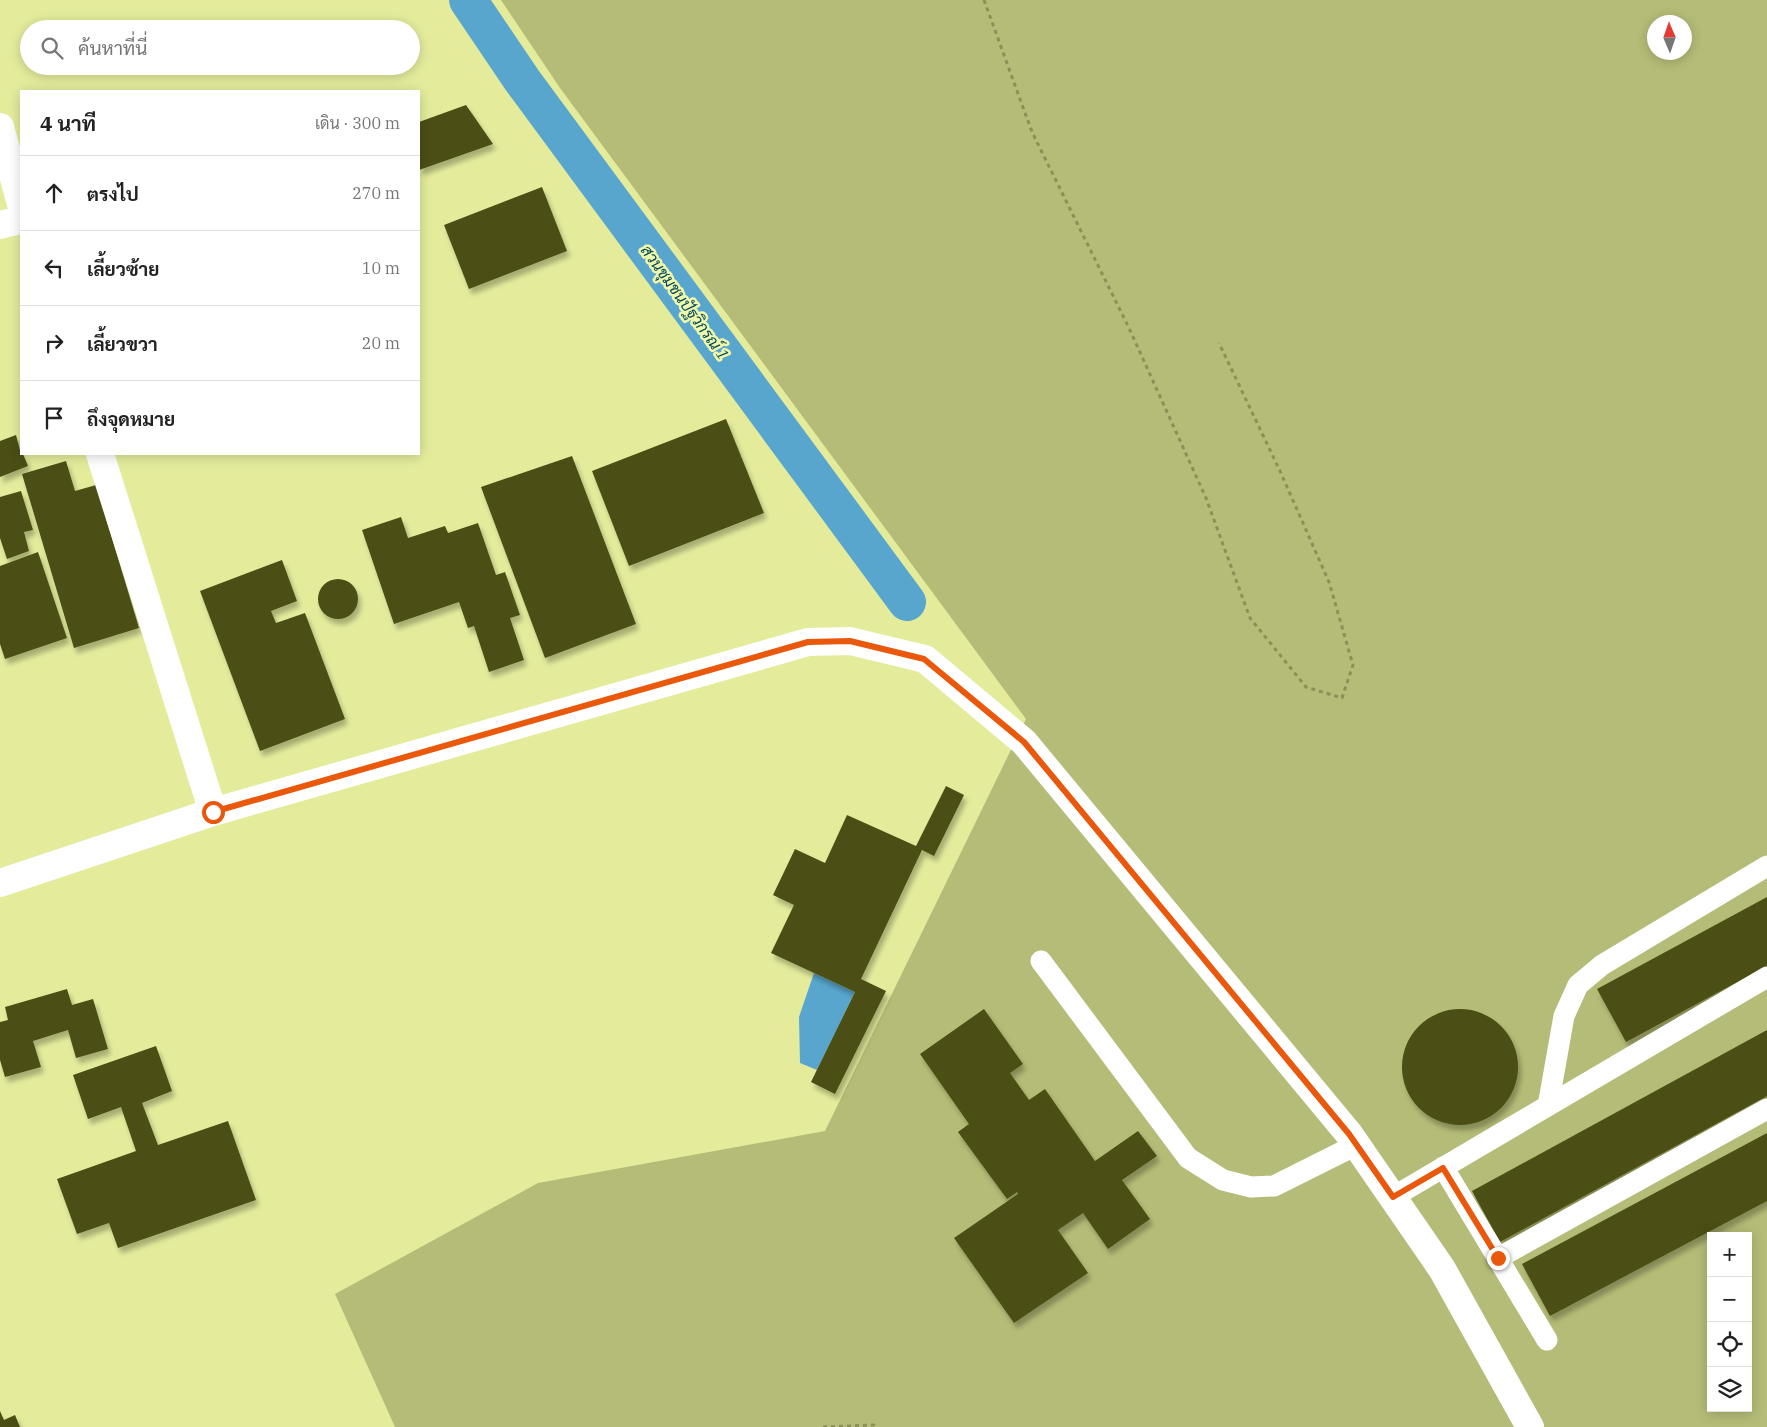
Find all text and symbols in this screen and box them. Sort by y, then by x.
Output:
north arrow [1647,15,1692,60]
search box [20,20,420,75]
icon: search [38,34,66,62]
text: ค้นหาที่นี่ [78,36,147,60]
text: 4 นาที [40,109,96,137]
text: เดิน · 300 m [315,113,400,133]
icon: ahead [40,179,68,207]
text: ตรงไป [87,182,139,206]
text: 270 m [352,183,400,203]
water label: สวนชุมชนปัฐวิกรณ์ 1 [635,240,735,364]
icon: left [40,254,68,282]
text: เลี้ยวซ้าย [87,257,159,281]
text: 10 m [362,258,400,278]
icon: right [40,329,68,357]
text: เลี้ยวขวา [87,332,158,356]
text: 20 m [362,333,400,353]
icon: arrive [40,404,68,432]
text: ถึงจุดหมาย [87,407,175,431]
route start [202,801,225,824]
map controls [1707,1232,1752,1412]
button: + [1707,1232,1752,1277]
route end [1487,1247,1510,1270]
button: − [1707,1277,1752,1322]
button: locate [1707,1322,1752,1367]
button: layers [1707,1367,1752,1412]

